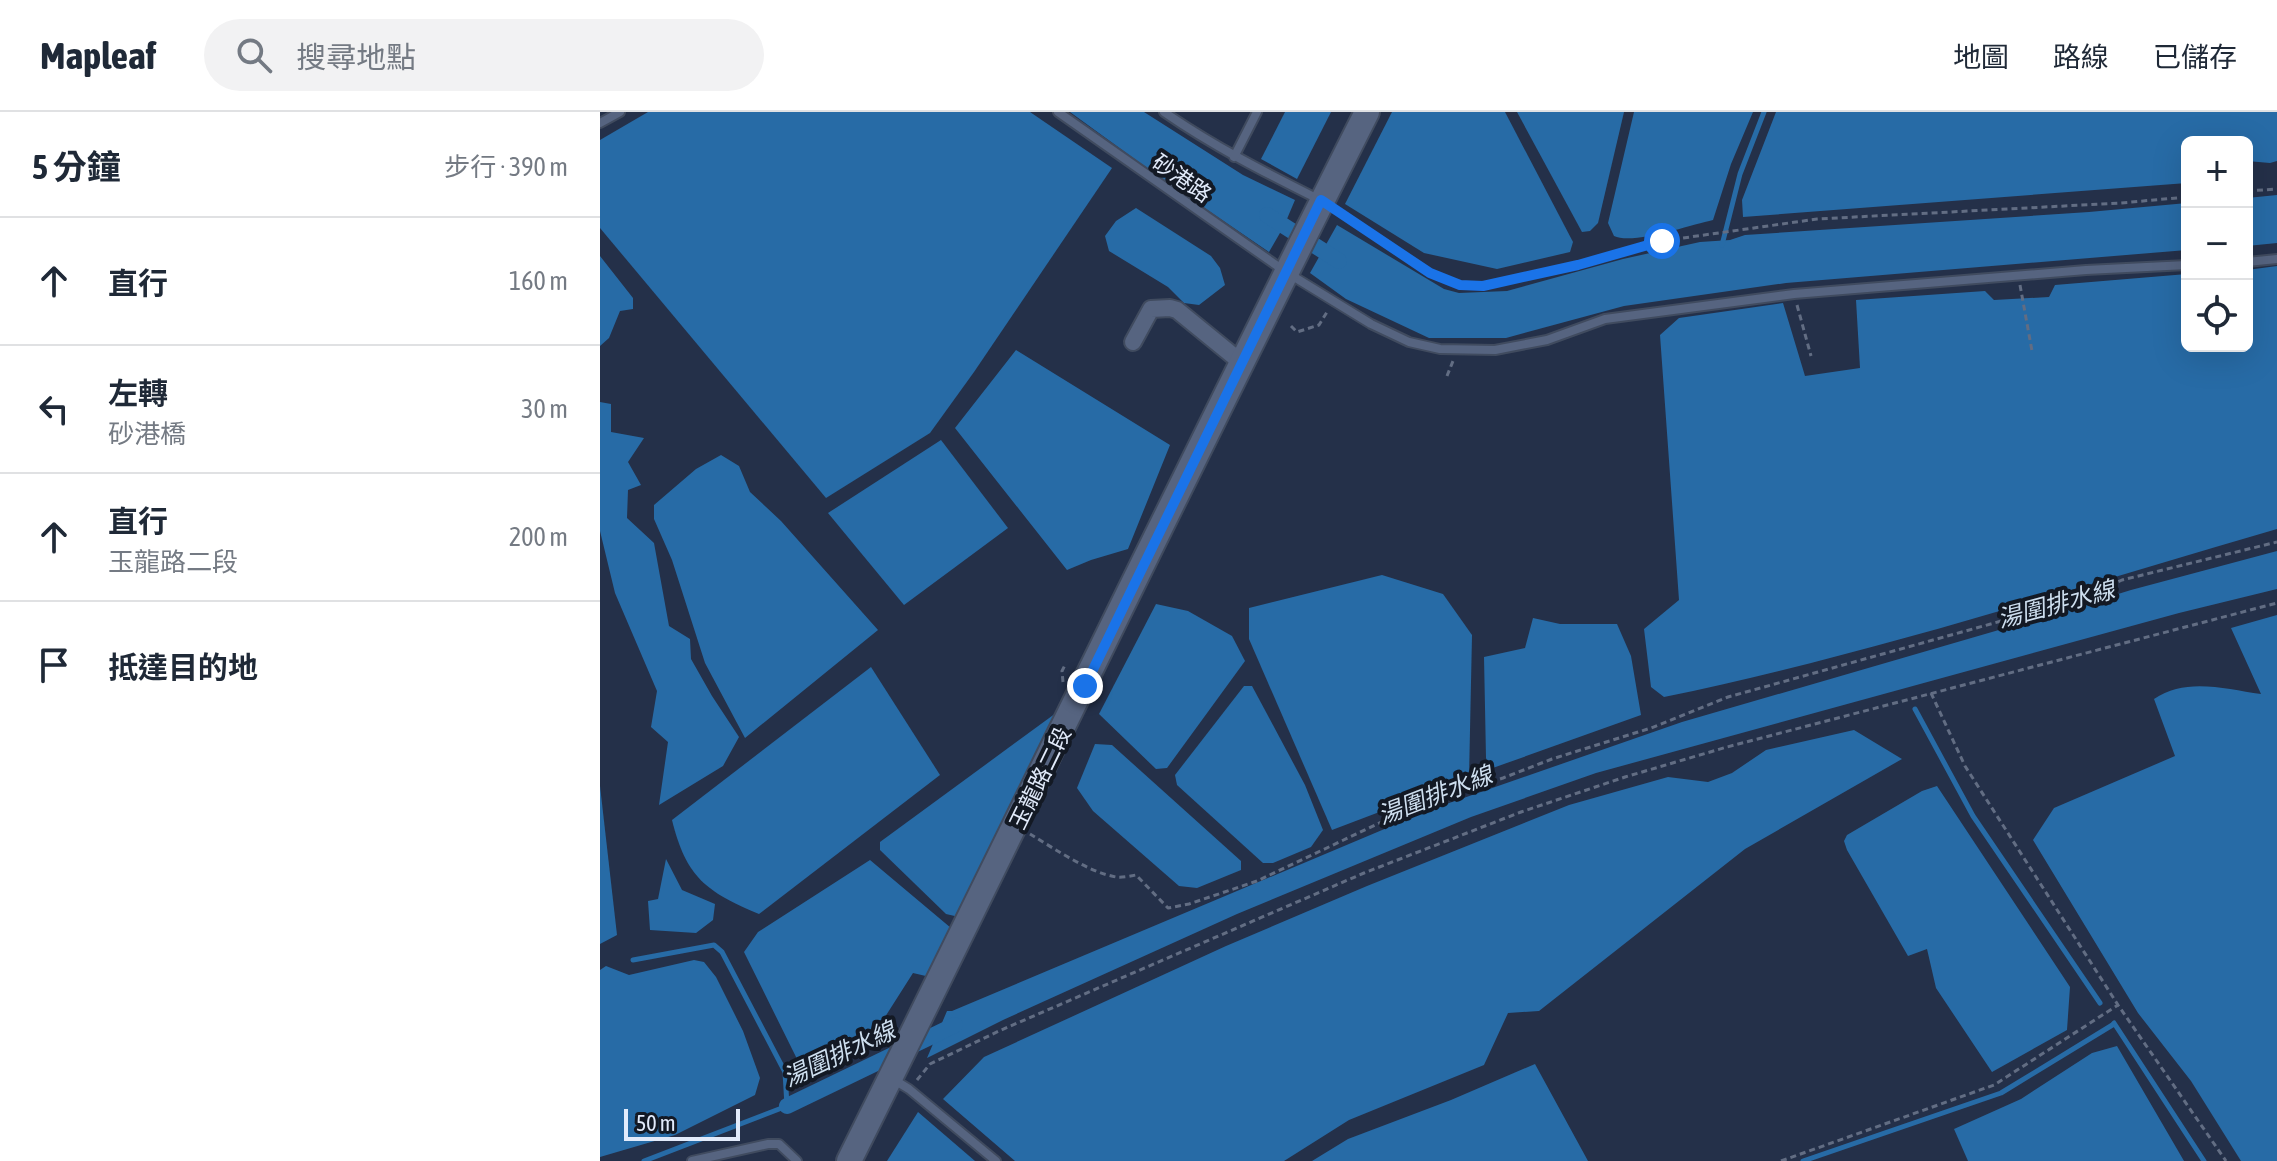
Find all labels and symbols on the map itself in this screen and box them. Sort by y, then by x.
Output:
street label: 砂港路 [1148,148,1216,208]
route start [1644,223,1680,259]
water label: 湯圍排水線 [1995,575,2120,633]
route end [1067,668,1103,704]
street label: 玉龍路二段 [1004,723,1076,833]
water label: 湯圍排水線 [1374,760,1499,829]
water label: 湯圍排水線 [779,1015,902,1092]
scale bar [624,1105,740,1141]

